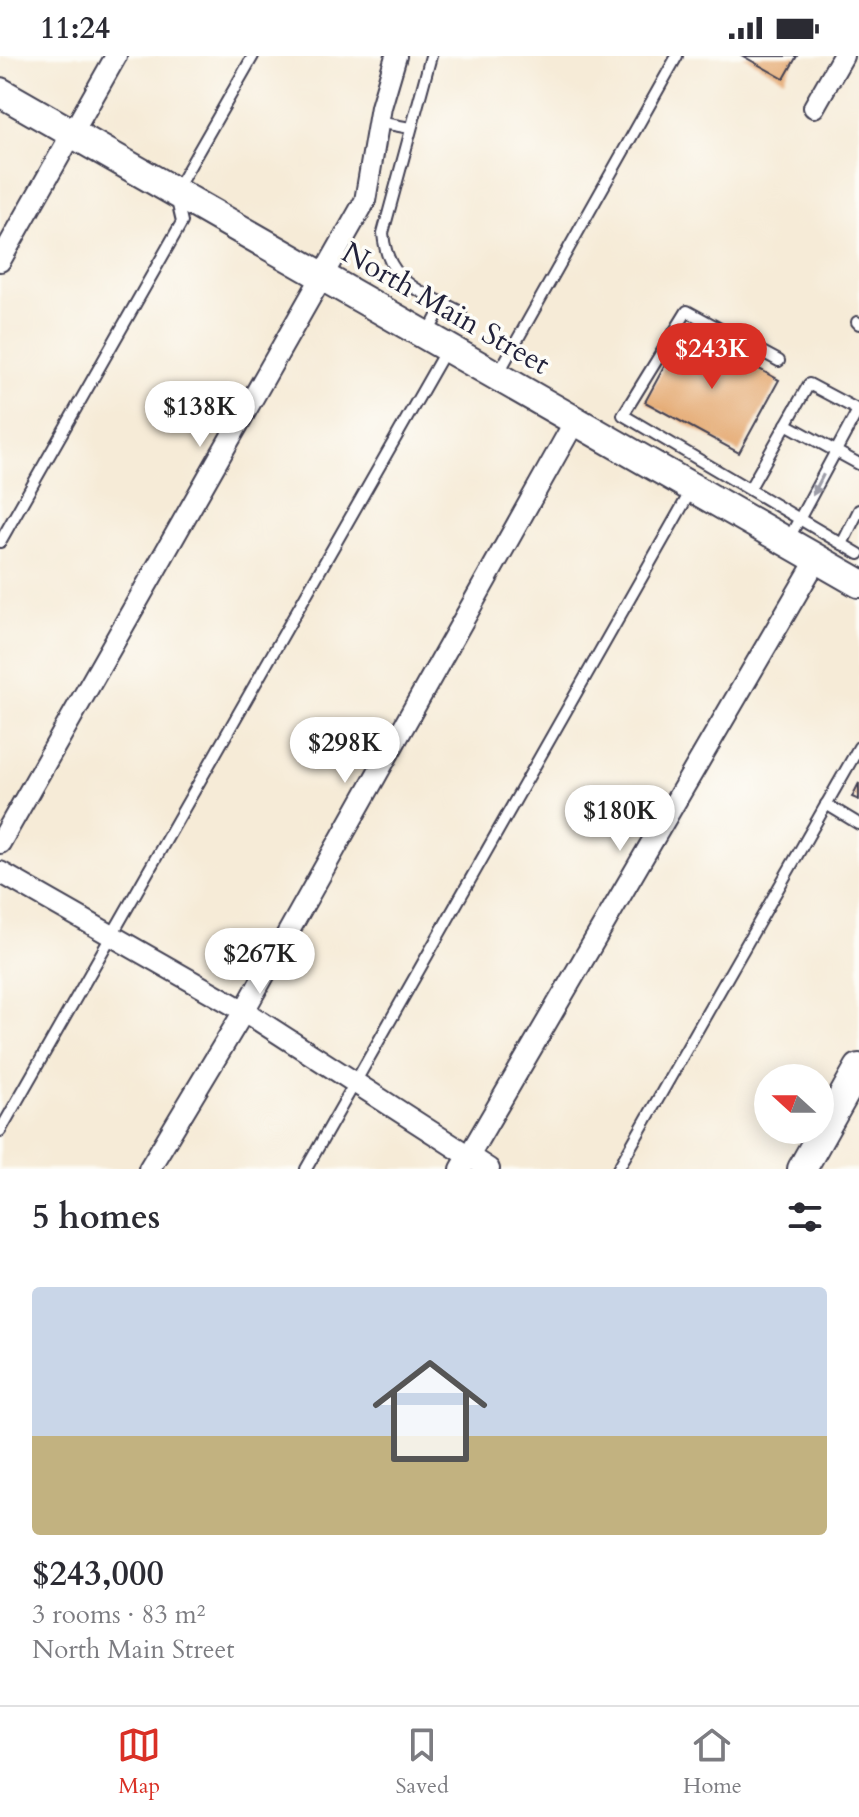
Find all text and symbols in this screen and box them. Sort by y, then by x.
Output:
text: 11:24 [40,8,110,49]
street label: North Main Street [334,232,558,385]
pin: $243K [656,323,768,391]
text: $243K [675,331,749,366]
pin: $138K [144,381,256,449]
text: $138K [163,389,237,424]
one-way arrow [812,474,825,497]
pin: $298K [289,717,401,785]
text: $298K [308,725,382,760]
pin: $180K [564,785,676,853]
text: $180K [583,793,657,828]
pin: $267K [204,928,316,996]
text: $267K [223,936,297,971]
north arrow [754,1064,834,1144]
map controls [754,1064,834,1144]
text: 5 homes [32,1194,160,1240]
icon: filters [783,1195,827,1239]
icon: home [358,1339,502,1483]
text: $243,000 [32,1551,164,1597]
text: 3 rooms · 83 m² [32,1597,205,1632]
text: North Main Street [32,1632,235,1667]
tab: Map [117,1723,161,1801]
tab: Saved [395,1723,449,1801]
tab: Home [683,1723,742,1801]

